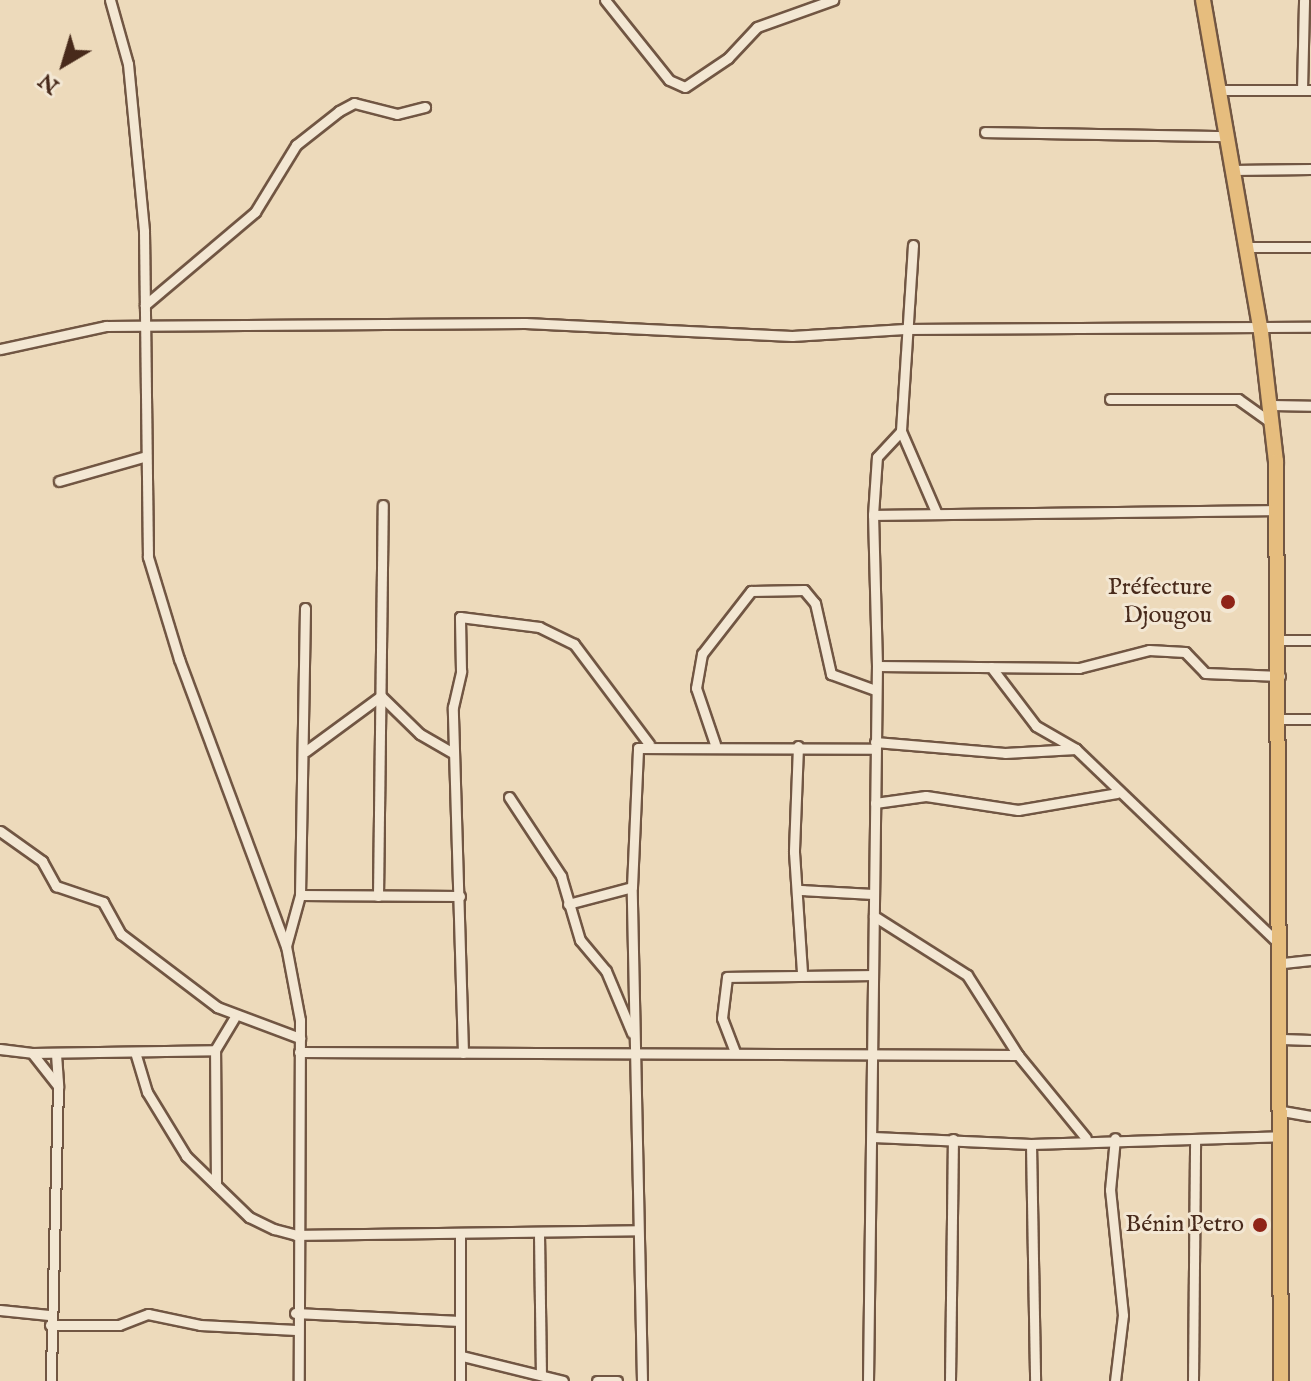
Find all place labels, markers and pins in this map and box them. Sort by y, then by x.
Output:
place label: Préfecture Djougou [1108,574,1212,630]
marker: Préfecture Djougou [1219,593,1237,611]
place label: Bénin Petro [1125,1211,1244,1239]
marker: Bénin Petro [1251,1216,1269,1234]

